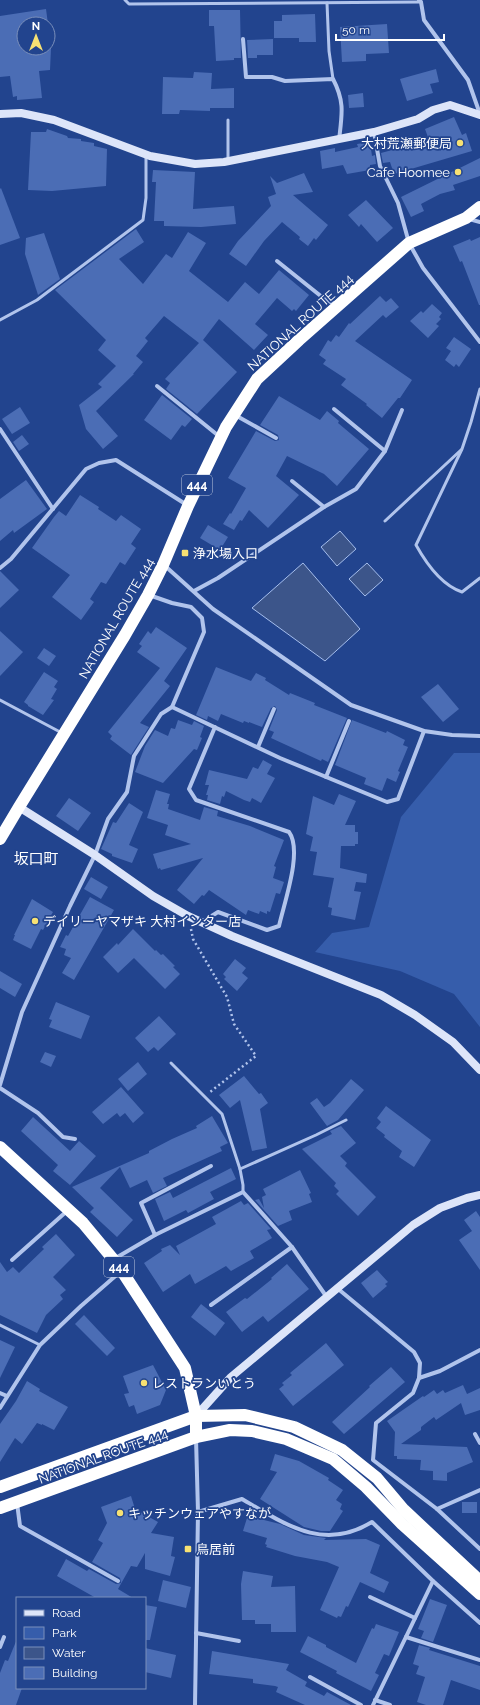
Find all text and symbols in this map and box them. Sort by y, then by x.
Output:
north arrow [16,16,56,56]
scale bar [336,16,444,42]
text: N [32,20,40,33]
text: 50 m [342,23,370,37]
place label: 大村荒瀬郵便局 [361,136,452,151]
marker: 大村荒瀬郵便局 [455,138,465,148]
place label: Cafe Hoomee [367,165,450,180]
marker: Cafe Hoomee [453,167,463,177]
street label: NATIONAL ROUTE 444 [245,271,356,374]
road number: 444 [182,475,212,495]
place label: 浄水場入口 [193,546,258,561]
marker: 浄水場入口 [180,548,190,558]
street label: NATIONAL ROUTE 444 [76,555,157,681]
district label: 坂口町 [13,850,59,868]
place label: デイリーヤマザキ 大村インター店 [43,914,241,929]
marker: デイリーヤマザキ 大村インター店 [30,916,40,926]
road number: 444 [104,1257,134,1277]
place label: レストランいとう [152,1376,256,1391]
marker: レストランいとう [139,1378,149,1388]
street label: NATIONAL ROUTE 444 [36,1426,170,1487]
place label: キッチンウェアやすなが [128,1506,271,1521]
marker: キッチンウェアやすなが [115,1508,125,1518]
place label: 鳥居前 [196,1542,235,1557]
marker: 鳥居前 [183,1544,193,1554]
legend [16,1597,146,1689]
text: Road [52,1606,81,1620]
text: Park [52,1626,77,1640]
text: Water [52,1646,86,1660]
text: Building [52,1666,98,1680]

